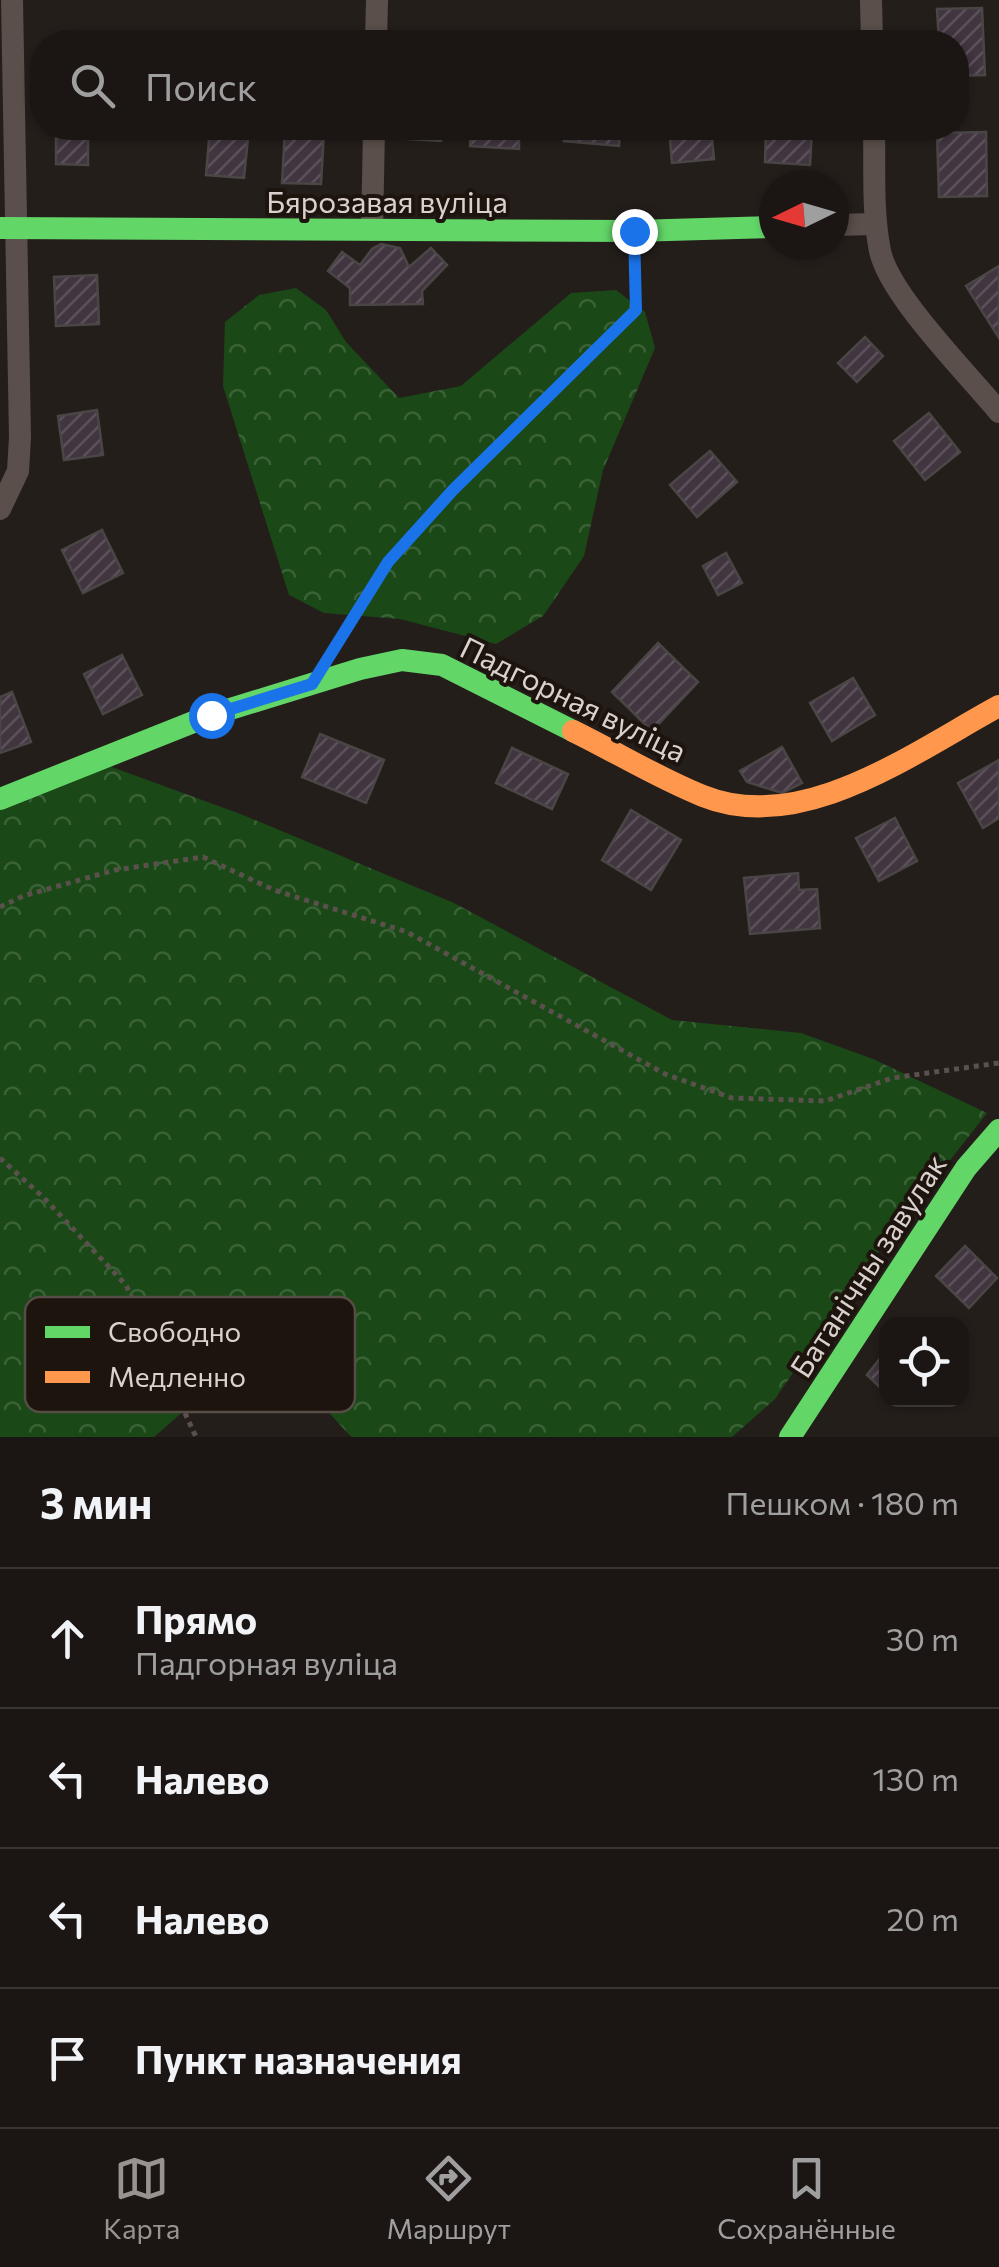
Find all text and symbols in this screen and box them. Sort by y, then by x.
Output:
search box [30,30,969,140]
icon: search [65,58,120,113]
text: Поиск [145,62,257,109]
north arrow [759,170,849,260]
street label: Бярозавая вуліца [266,182,508,219]
route end [612,209,658,255]
street label: Падгорная вуліца [455,627,693,769]
route start [189,693,235,739]
street label: Батанічны завулак [781,1146,953,1384]
legend [25,1297,355,1412]
text: Свободно [108,1314,241,1348]
map controls [879,1317,969,1407]
button: locate [879,1317,969,1407]
text: Медленно [108,1359,246,1393]
text: 3 мин [40,1476,152,1528]
text: Пешком · 180 m [726,1482,959,1522]
text: Прямо [135,1595,257,1642]
icon: ahead [40,1611,95,1666]
text: 30 m [886,1618,959,1658]
text: Падгорная вуліца [135,1642,398,1682]
icon: left [40,1751,95,1806]
text: Налево [135,1755,269,1802]
text: 130 m [872,1758,959,1798]
icon: left [40,1891,95,1946]
text: Налево [135,1895,269,1942]
text: 20 m [886,1898,959,1938]
icon: arrive [40,2031,95,2086]
text: Пункт назначения [135,2035,462,2082]
tab: Карта [103,2151,180,2245]
tab: Маршрут [387,2151,511,2245]
tab: Сохранённые [717,2151,896,2245]

